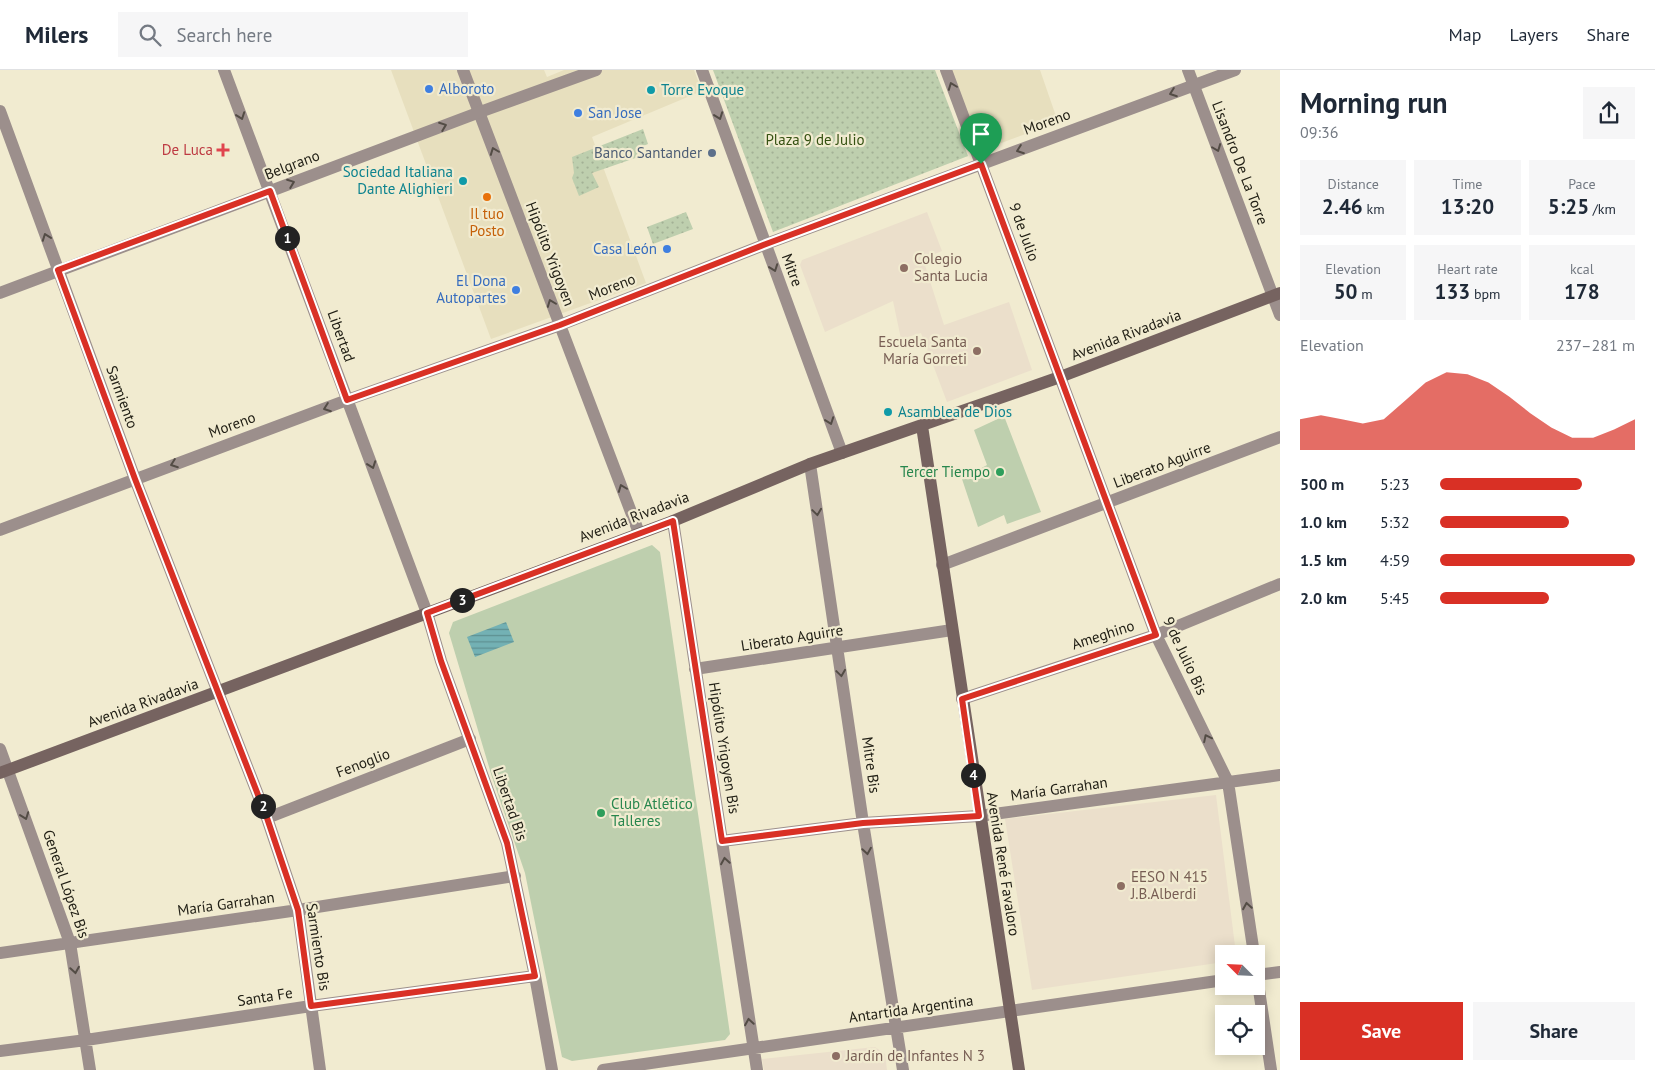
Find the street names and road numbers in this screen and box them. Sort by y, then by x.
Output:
street label: Lisandro De La Torre [1208,98,1273,227]
street label: Moreno [1021,104,1073,139]
street label: Belgrano [262,145,322,184]
street label: Hipólito Yrigoyen [522,199,579,309]
street label: 9 de Julio [1005,200,1044,264]
street label: Mitre [778,251,807,289]
street label: Moreno [586,269,638,304]
street label: Avenida Rivadavia [1068,305,1184,364]
street label: Libertad [323,307,360,364]
street label: Sarmiento [102,363,143,431]
street label: Moreno [206,407,258,442]
street label: Liberato Aguirre [1110,437,1213,492]
street label: Avenida Rivadavia [576,487,692,546]
street label: 9 de Julio Bis [1159,614,1212,698]
street label: Ameghino [1069,615,1137,654]
street label: Liberato Aguirre [740,620,844,655]
street label: Avenida Rivadavia [85,674,201,731]
street label: Hipólito Yrigoyen Bis [705,681,744,815]
street label: Mitre Bis [858,735,885,794]
street label: Fenoglio [333,744,392,781]
street label: Libertad Bis [489,764,532,843]
street label: María Garrahan [1009,772,1109,805]
street label: Avenida René Favaloro [983,790,1024,937]
street label: General López Bis [39,827,94,941]
street label: María Garrahan [176,887,276,920]
street label: Sarmiento Bis [302,902,335,992]
street label: Santa Fe [236,983,294,1010]
street label: Antartida Argentina [847,990,974,1027]

